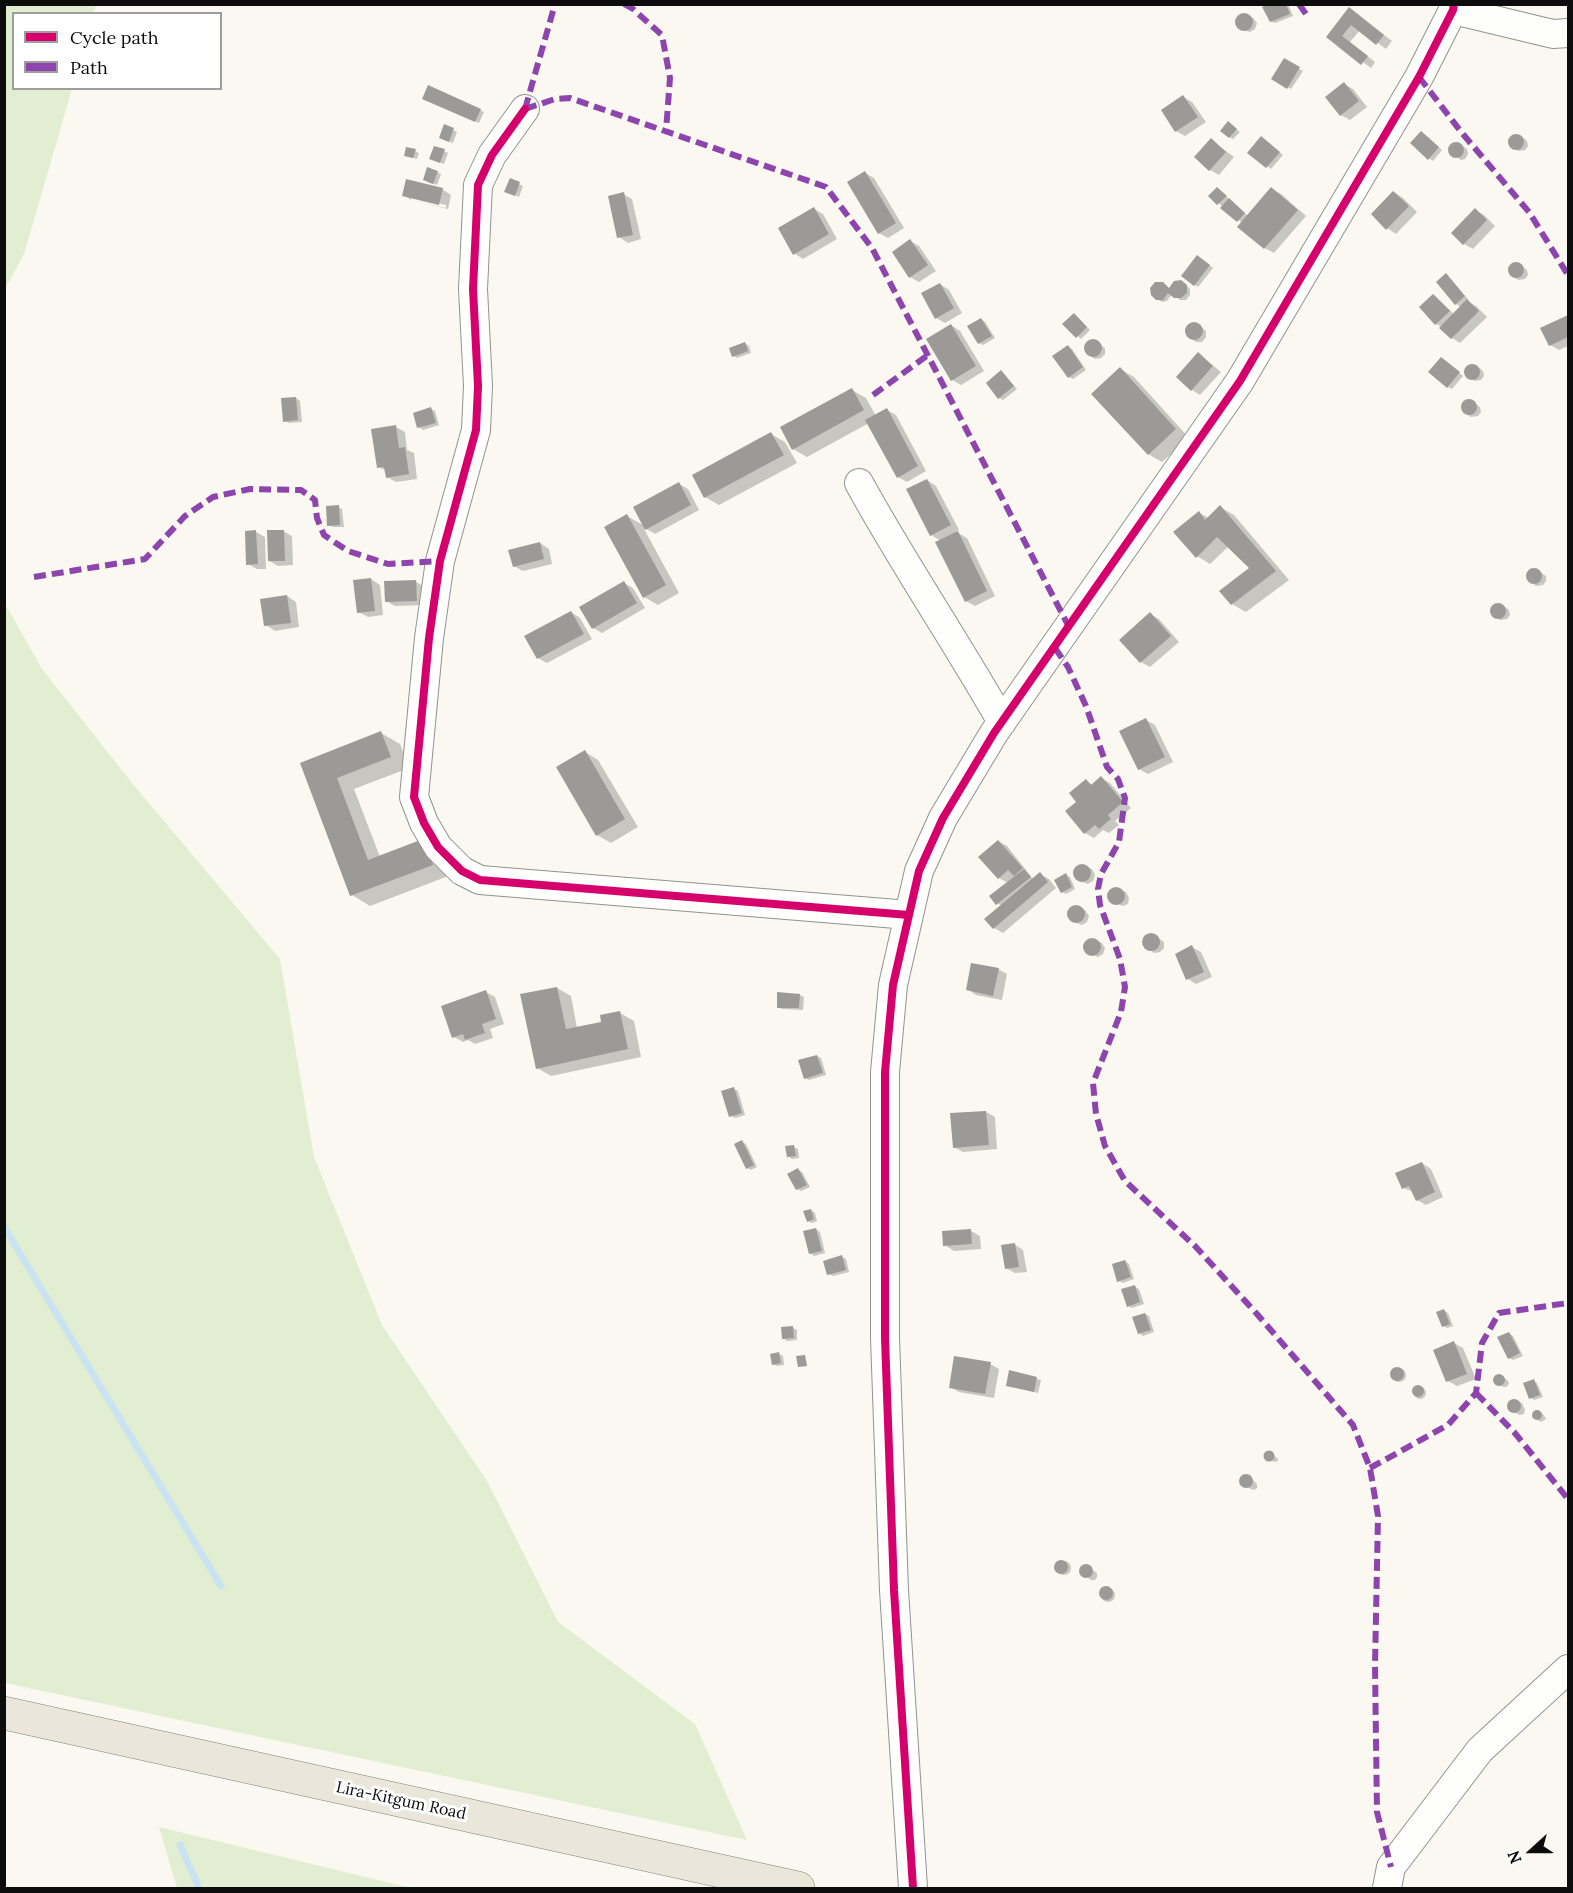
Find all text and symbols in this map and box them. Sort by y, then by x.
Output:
legend [12,12,222,90]
text: Cycle path [70,26,159,49]
text: Path [70,56,108,79]
street label: Lira-Kitgum Road [334,1778,468,1824]
north arrow [1501,1821,1561,1881]
text: N [1503,1848,1526,1867]

